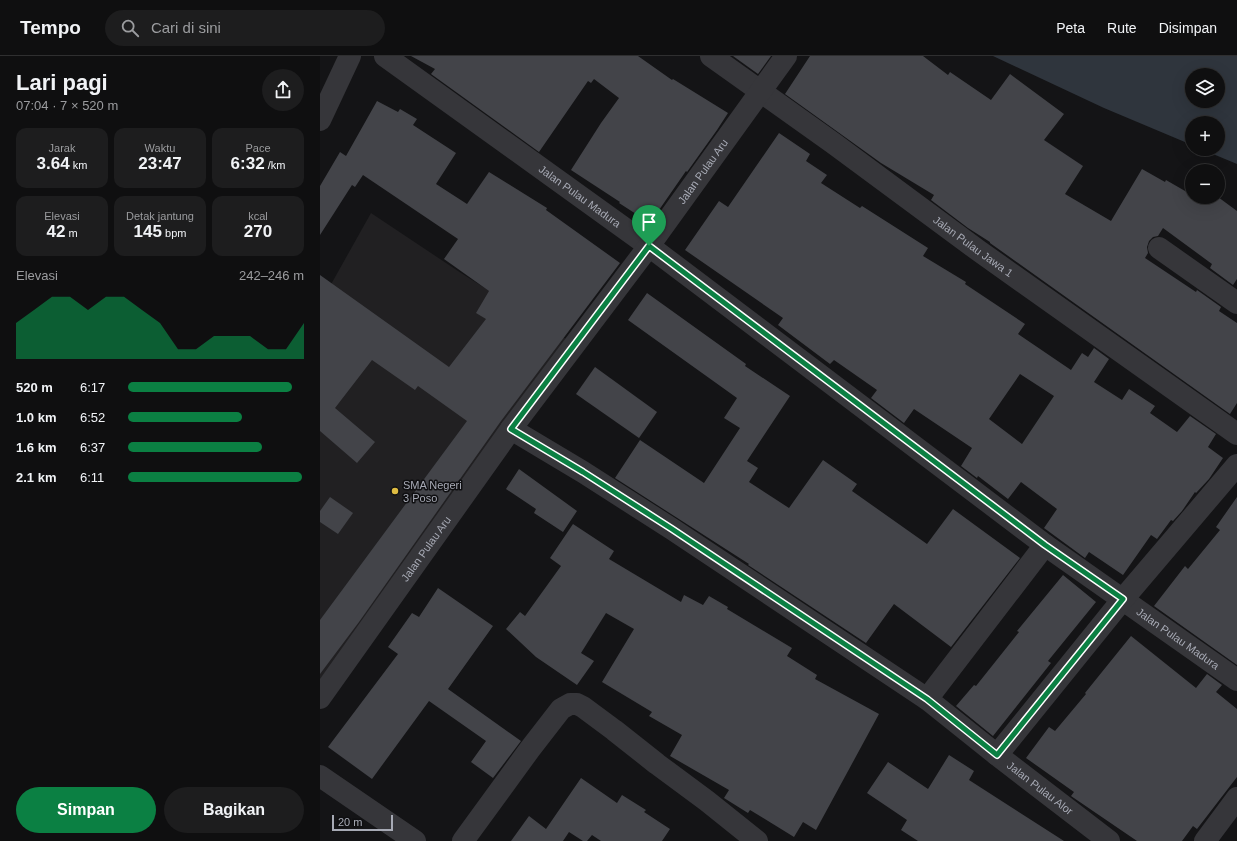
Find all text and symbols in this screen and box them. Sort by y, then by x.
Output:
search box [105,10,385,46]
text: Tempo [20,17,81,38]
icon: search [119,17,141,39]
text: Cari di sini [151,19,221,36]
text: Peta [1056,20,1085,36]
text: Rute [1107,20,1137,36]
text: Disimpan [1159,20,1217,36]
map controls [1185,68,1225,204]
button: layers [1185,68,1225,108]
button: share [262,69,304,111]
text: Lari pagi [16,70,108,95]
text: 07:04 · 7 × 520 m [16,98,118,113]
button: + [1185,116,1225,156]
street label: Jalan Pulau Aru [675,137,730,206]
text: Jarak [49,142,75,154]
text: Waktu [145,142,175,154]
text: Pace [245,142,271,154]
text: 3.64 [37,154,70,173]
text: 23:47 [138,154,182,173]
text: 6:32 [231,154,265,173]
text: km [70,159,87,171]
text: /km [265,159,285,171]
street label: Jalan Pulau Madura [537,163,624,230]
button: − [1185,164,1225,204]
pin [632,205,666,246]
text: Elevasi [44,210,80,222]
text: Detak jantung [126,210,194,222]
text: kcal [248,210,268,222]
icon: arrive [638,211,660,233]
street label: Jalan Pulau Jawa 1 [931,213,1015,279]
text: 42 [46,222,65,241]
text: 145 [134,222,162,241]
text: 270 [244,222,272,241]
text: m [65,227,78,239]
text: bpm [162,227,186,239]
text: Elevasi [16,268,58,283]
text: 242–246 m [239,268,304,283]
text: 520 m [16,380,53,395]
text: 6:17 [80,380,105,395]
text: 1.0 km [16,410,56,425]
text: 6:52 [80,410,105,425]
text: 1.6 km [16,440,56,455]
text: 6:37 [80,440,105,455]
text: 2.1 km [16,470,56,485]
text: 6:11 [80,470,104,485]
place label: SMA Negeri 3 Poso [403,479,462,504]
marker: SMA Negeri 3 Poso [390,486,400,496]
street label: Jalan Pulau Aru [399,514,453,584]
street label: Jalan Pulau Madura [1134,605,1222,672]
street label: Jalan Pulau Alor [1005,759,1076,817]
button: Simpan [16,787,156,833]
button: Bagikan [164,787,304,833]
scale bar [332,813,393,832]
text: 20 m [338,816,362,828]

